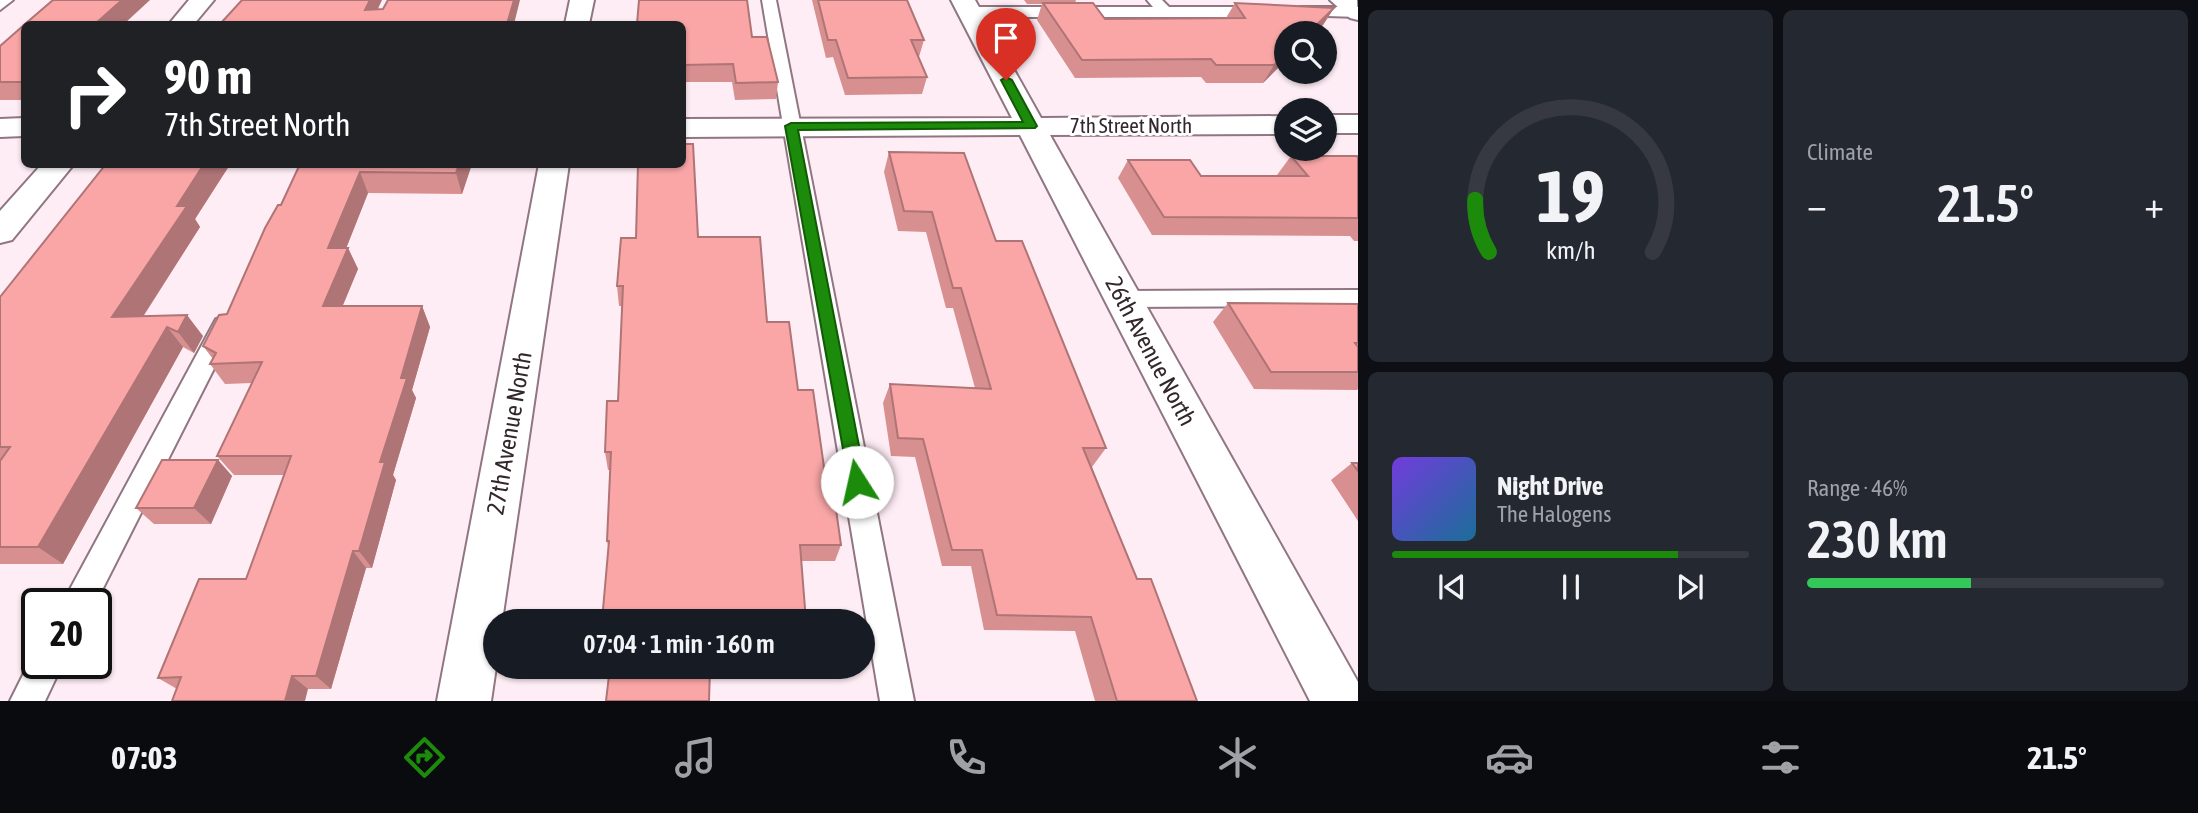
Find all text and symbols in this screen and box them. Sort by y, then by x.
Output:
pin [976,8,1036,80]
icon: arrive [987,19,1025,57]
map controls [1274,21,1337,161]
button: search [1274,21,1337,84]
text: 90 m [164,48,252,104]
icon: right [49,49,140,140]
button: layers [1274,98,1337,161]
text: 7th Street North [164,106,351,143]
street label: 7th Street North [1070,113,1192,137]
text: Climate [1807,139,1873,165]
text: 19 [1536,154,1605,237]
text: 21.5° [1937,173,2034,233]
text: − [1807,183,1827,226]
text: + [2144,183,2164,226]
text: km/h [1546,236,1595,264]
street label: 26th Avenue North [1100,272,1202,430]
street label: 27th Avenue North [481,349,537,517]
position arrow [820,445,894,519]
text: Night Drive [1497,471,1604,501]
text: Range · 46% [1807,475,1907,501]
text: The Halogens [1497,501,1611,527]
text: 230 km [1807,509,1948,569]
icon: previous [1433,568,1471,606]
icon: pause [1552,568,1590,606]
icon: next [1671,568,1709,606]
speed limit sign: 20 [21,588,112,679]
text: 07:04 · 1 min · 160 m [583,629,775,659]
icon: directions [400,733,449,782]
icon: music [671,733,720,782]
icon: phone [942,733,991,782]
icon: climate [1213,733,1262,782]
icon: car [1485,733,1534,782]
icon: filters [1756,733,1805,782]
text: 07:03 [111,739,178,776]
text: 21.5° [2027,739,2087,776]

